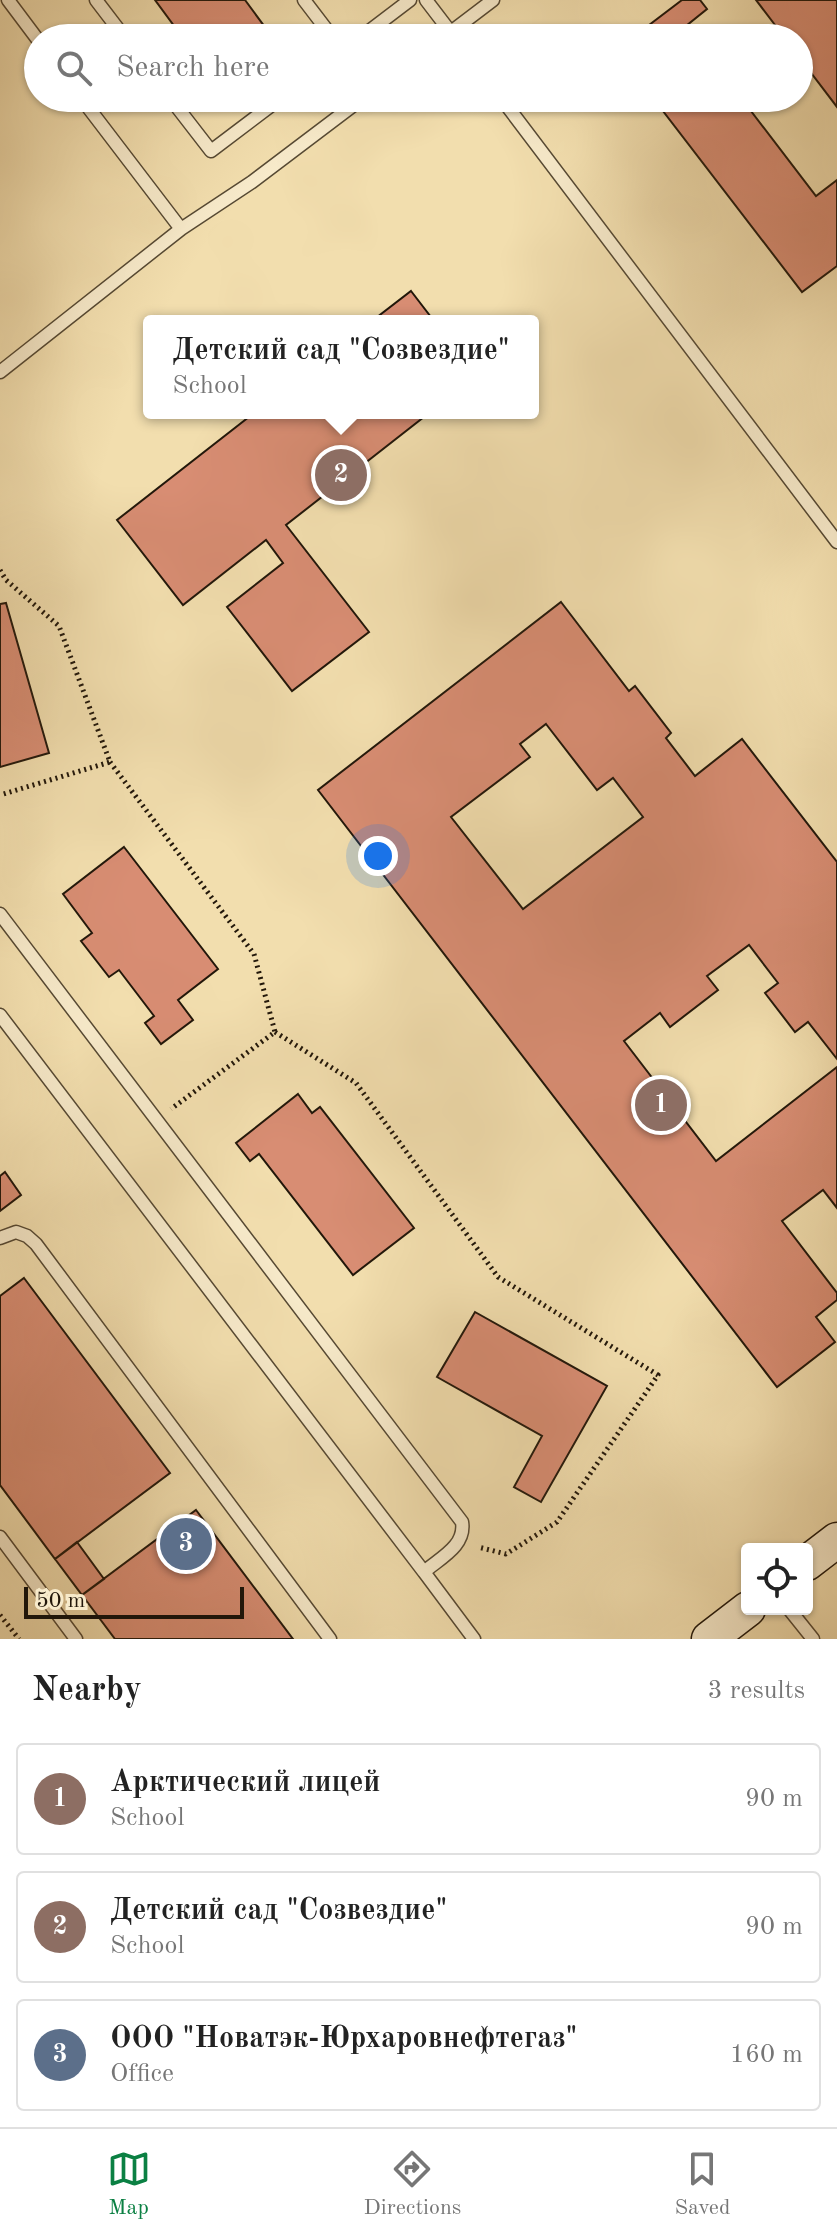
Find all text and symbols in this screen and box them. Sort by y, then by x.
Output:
search box [24,24,813,112]
icon: search [52,46,96,90]
text: Search here [116,53,270,83]
popup [143,315,539,419]
text: Детский сад "Созвездие" [172,336,510,366]
text: School [172,373,247,399]
pin: 2 [315,445,367,505]
your location [358,836,398,876]
pin: 1 [635,1075,687,1135]
pin: 3 [160,1514,212,1574]
map controls [741,1543,813,1615]
button: locate [741,1543,813,1615]
scale bar [24,1583,244,1619]
text: 50 m [36,1590,85,1612]
text: Nearby [32,1674,142,1708]
text: 3 results [707,1678,805,1704]
text: Арктический лицей [110,1768,380,1798]
text: 1 [52,1786,68,1812]
text: 90 m [745,1786,803,1812]
text: School [110,1805,184,1831]
text: Детский сад "Созвездие" [110,1896,447,1926]
text: 2 [52,1914,68,1940]
text: 90 m [745,1914,803,1940]
text: School [110,1933,184,1959]
text: ООО "Новатэк-Юрхаровнефтегаз" [110,2024,577,2054]
text: 3 [52,2042,68,2068]
text: 160 m [730,2042,803,2068]
text: Office [110,2061,174,2087]
tab: Map [107,2147,151,2222]
tab: Directions [364,2147,461,2222]
tab: Saved [674,2147,730,2222]

